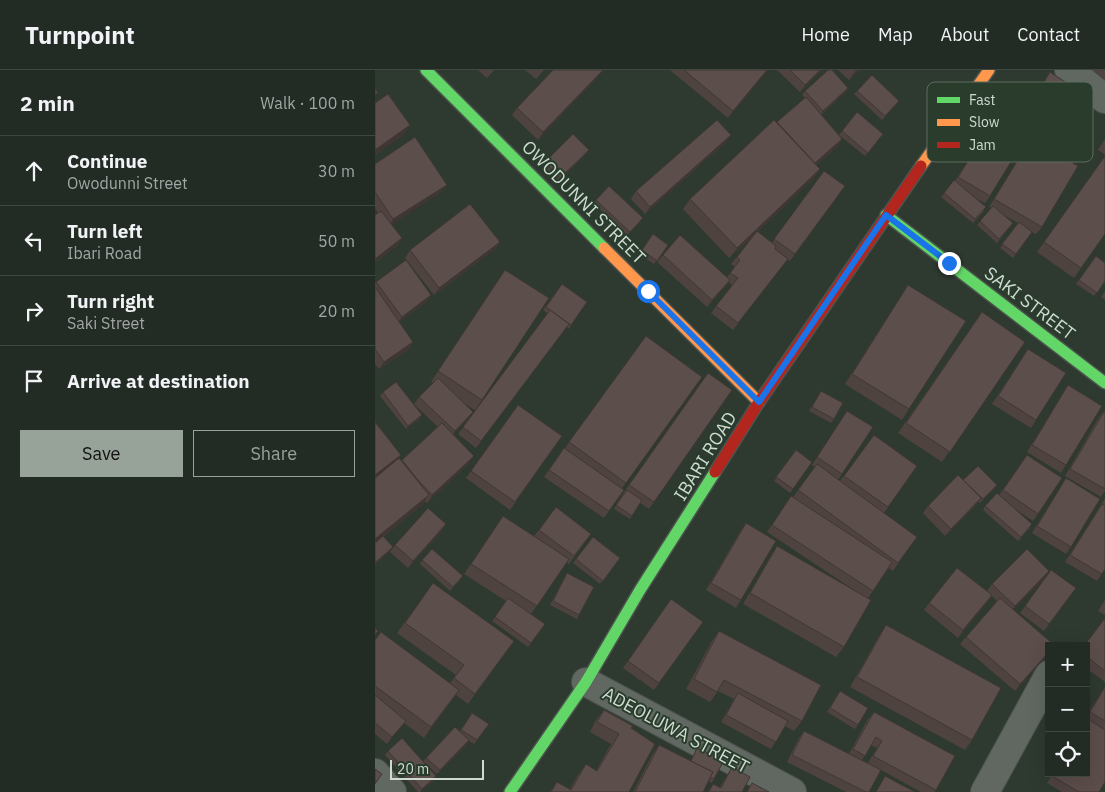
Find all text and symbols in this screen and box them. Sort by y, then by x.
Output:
text: Turnpoint [25,19,135,51]
text: Home [802,23,850,46]
text: Map [878,23,913,46]
text: About [941,23,989,46]
text: Contact [1017,23,1080,46]
legend [927,82,1093,162]
text: 2 min [20,89,75,117]
text: Fast [969,91,995,109]
text: Walk · 100 m [260,93,355,113]
text: Slow [969,113,1000,131]
street label: OWODUNNI STREET [517,135,651,269]
text: Jam [969,136,996,154]
text: Continue [67,149,147,173]
icon: ahead [20,157,48,185]
text: 30 m [318,161,355,181]
text: Owodunni Street [67,173,188,193]
text: Turn left [67,219,143,243]
icon: left [20,227,48,255]
text: 50 m [318,231,355,251]
text: Ibari Road [67,243,142,263]
route end [938,252,961,275]
street label: SAKI STREET [980,261,1080,345]
route start [637,280,660,303]
text: Turn right [67,289,154,313]
icon: right [20,297,48,325]
text: 20 m [318,301,355,321]
text: Saki Street [67,313,145,333]
icon: arrive [20,367,48,395]
text: Arrive at destination [67,369,250,393]
street label: IBARI ROAD [669,407,741,505]
button: Save [20,430,183,477]
button: Share [193,430,355,477]
map controls [1045,642,1090,777]
button: + [1045,642,1090,687]
street label: ADEOLUWA STREET [599,682,753,778]
button: − [1045,687,1090,732]
button: locate [1045,732,1090,777]
scale bar [390,757,484,780]
text: 20 m [397,760,429,778]

